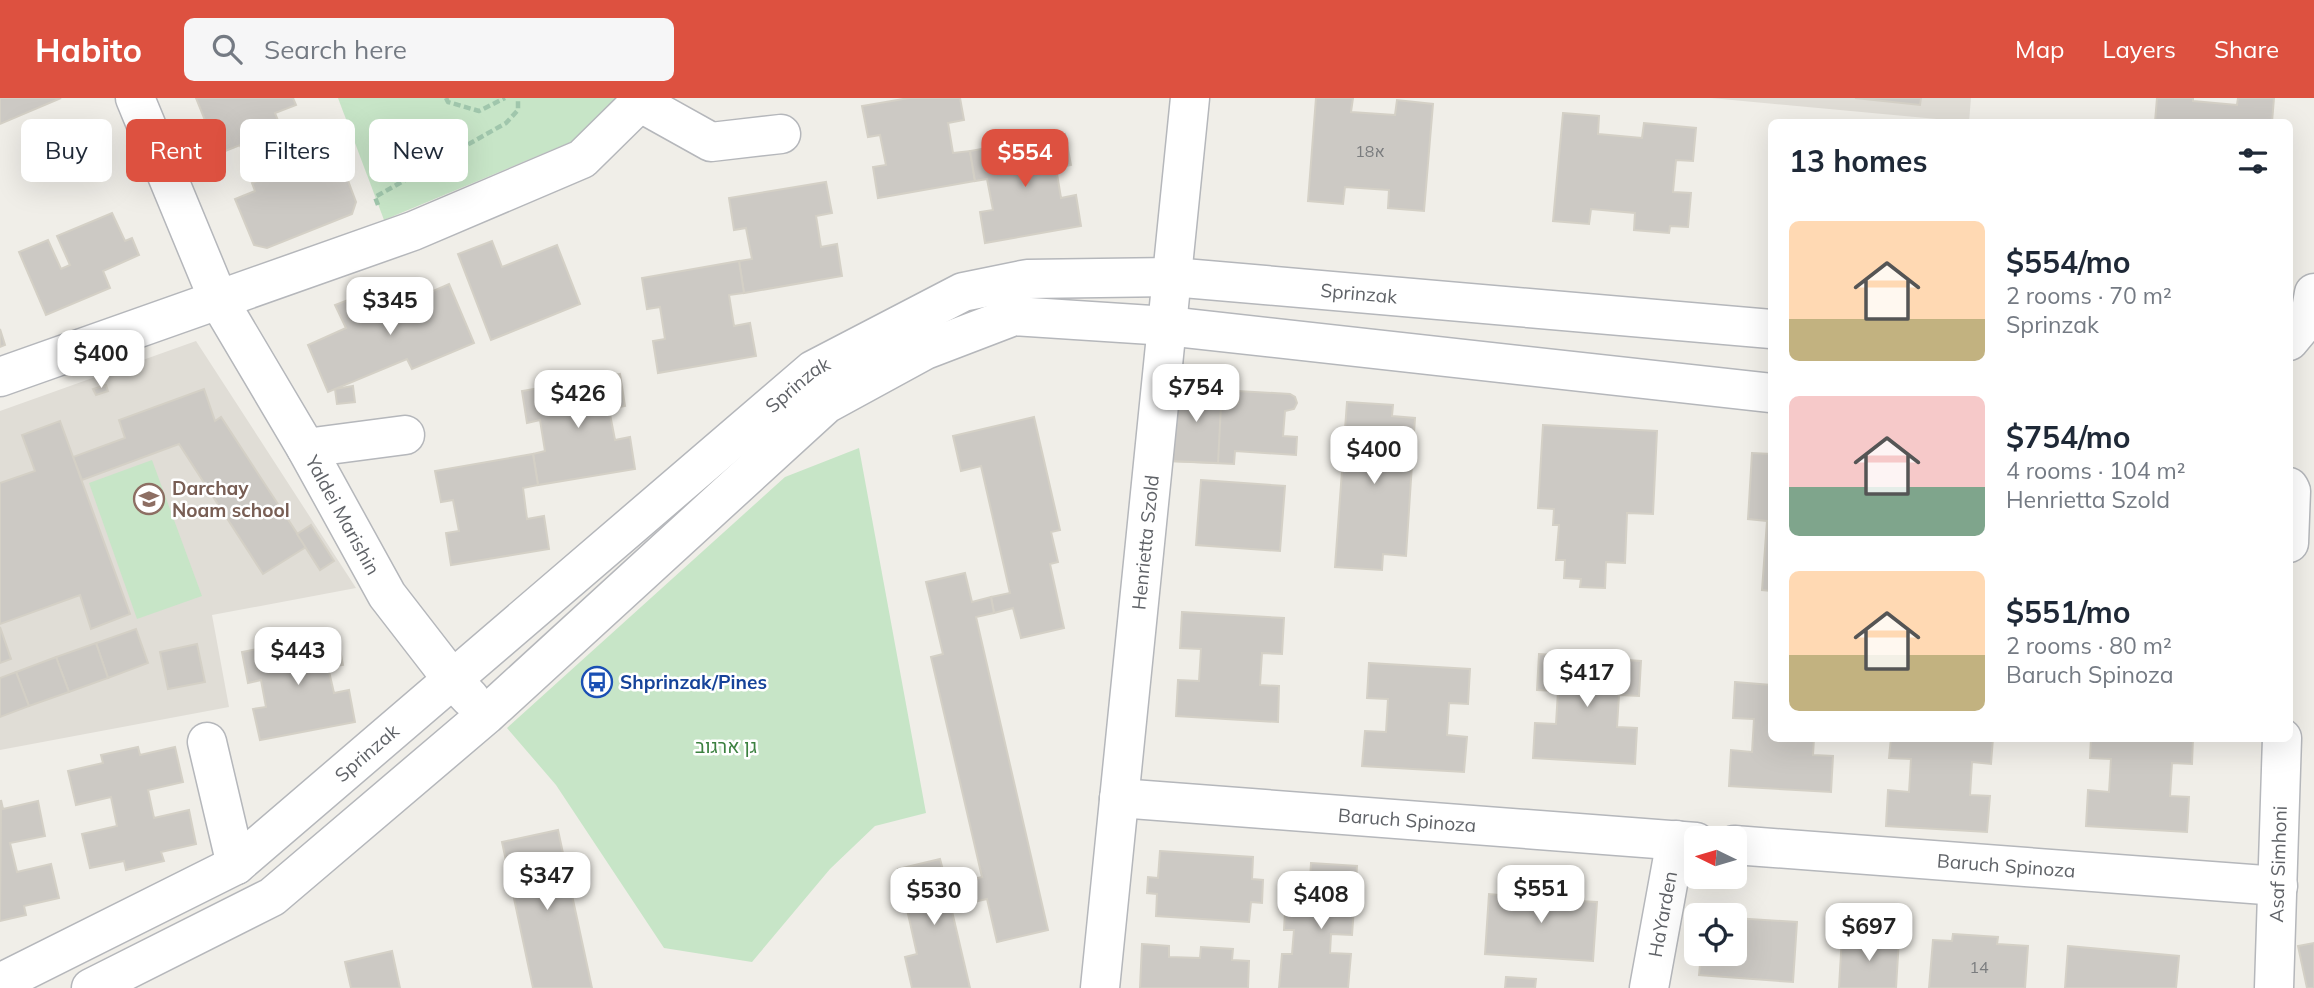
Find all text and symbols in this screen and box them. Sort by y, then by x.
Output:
search box [184,18,674,81]
text: Habito [35,29,142,70]
icon: search [208,30,246,68]
text: Search here [264,33,407,66]
text: Map [2015,34,2064,64]
text: Layers [2102,34,2176,64]
text: Share [2214,34,2279,64]
chip: Buy [21,119,112,182]
chip: Rent [126,119,226,182]
chip: Filters [240,119,355,182]
chip: New [369,119,468,182]
pin: $554 [984,130,1066,189]
text: $554 [997,137,1053,166]
house number: 18א [1355,141,1385,161]
text: 13 homes [1789,142,1928,180]
icon: filters [2234,142,2272,180]
text: $554/mo [2006,243,2130,281]
icon: home [1845,249,1929,333]
pin: $345 [349,278,431,337]
street label: Sprinzak [1320,278,1398,309]
text: 2 rooms · 70 m² [2006,281,2172,310]
text: $345 [362,285,418,314]
text: Sprinzak [2006,310,2099,339]
pin: $400 [60,330,142,390]
text: $400 [73,338,129,367]
street label: Sprinzak [760,351,834,418]
pin: $754 [1155,364,1237,424]
pin: $426 [537,370,619,430]
text: $754 [1168,372,1224,401]
text: $426 [550,378,606,407]
text: $754/mo [2006,418,2130,456]
icon: home [1845,424,1929,508]
pin: $400 [1333,426,1415,486]
text: $400 [1346,434,1402,463]
street label: Yaldei Marishin [300,450,385,579]
text: 4 rooms · 104 m² [2006,456,2186,485]
street label: Henrietta Szold [1126,474,1164,611]
place label: Darchay Noam school [172,476,290,522]
school or university icon: Darchay Noam school [132,482,166,516]
text: Henrietta Szold [2006,485,2170,514]
text: $551/mo [2006,593,2130,631]
icon: home [1845,599,1929,683]
pin: $443 [257,628,339,687]
text: 2 rooms · 80 m² [2006,631,2172,660]
text: $443 [270,635,326,664]
pin: $417 [1546,650,1628,709]
text: $417 [1559,657,1615,686]
text: Baruch Spinoza [2006,660,2174,689]
bus stop icon: Shprinzak/Pines [580,665,614,699]
place label: Shprinzak/Pines [620,670,767,694]
street label: Sprinzak [330,719,404,787]
park label: גן ארגוב [695,734,757,758]
street label: Baruch Spinoza [1337,803,1477,837]
street label: Asaf Simhoni [2264,805,2292,923]
north arrow [1684,826,1746,889]
map controls [1684,826,1747,966]
street label: Baruch Spinoza [1936,848,2076,883]
pin: $347 [506,852,588,912]
text: $347 [519,860,575,889]
pin: $551 [1500,866,1582,925]
pin: $530 [893,868,975,927]
street label: HaYarden [1643,869,1682,959]
pin: $408 [1280,872,1362,931]
text: $551 [1513,873,1569,902]
text: $530 [906,875,962,904]
text: $408 [1293,879,1349,908]
button: locate [1684,903,1747,966]
pin: $697 [1828,904,1910,963]
text: $697 [1841,911,1897,940]
house number: 14 [1969,957,1989,977]

